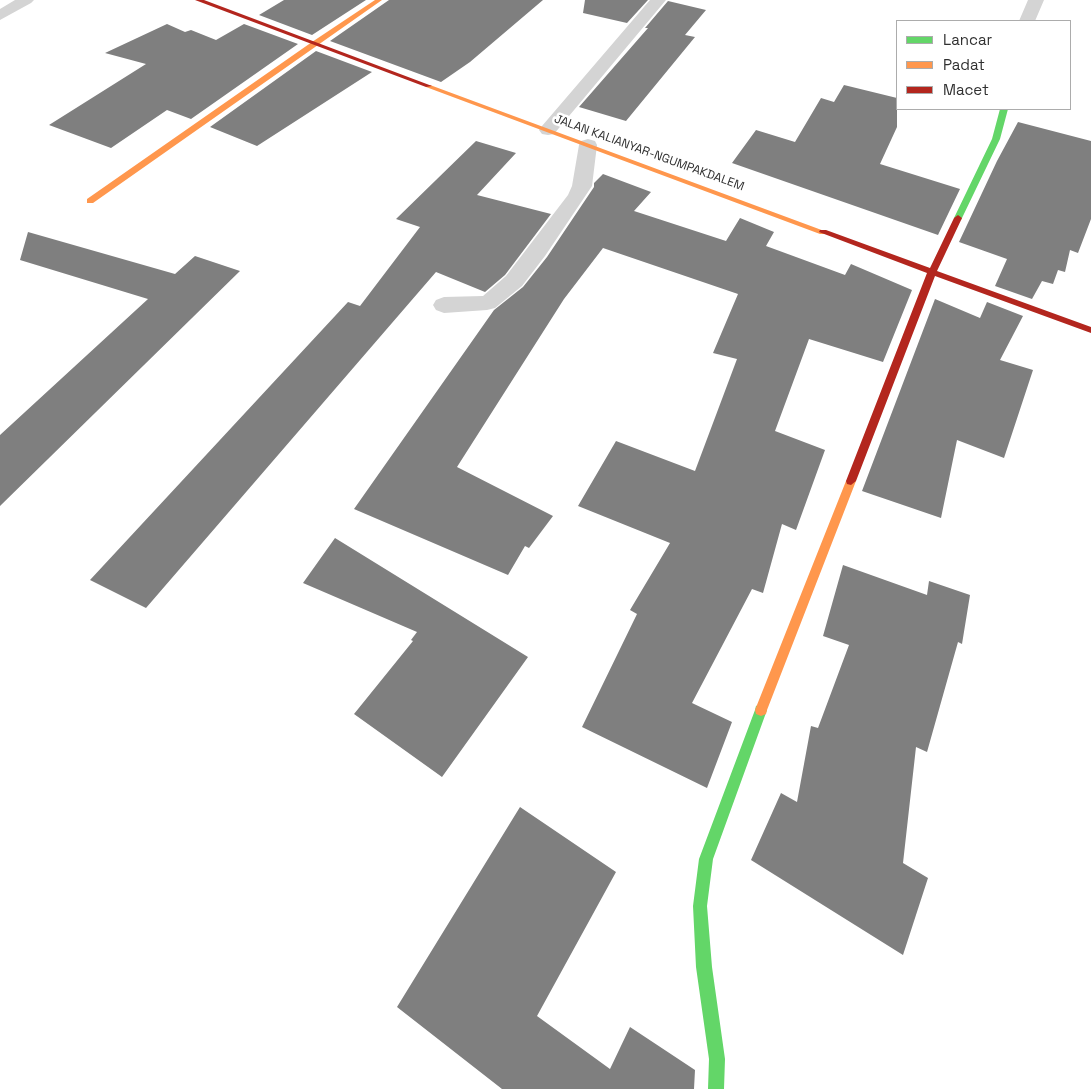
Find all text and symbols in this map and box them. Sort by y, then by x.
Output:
legend [896,20,1071,110]
text: Lancar [943,30,992,49]
text: Padat [943,55,985,74]
text: Macet [943,80,989,99]
street label: JALAN KALIANYAR-NGUMPAKDALEM [552,112,746,194]

